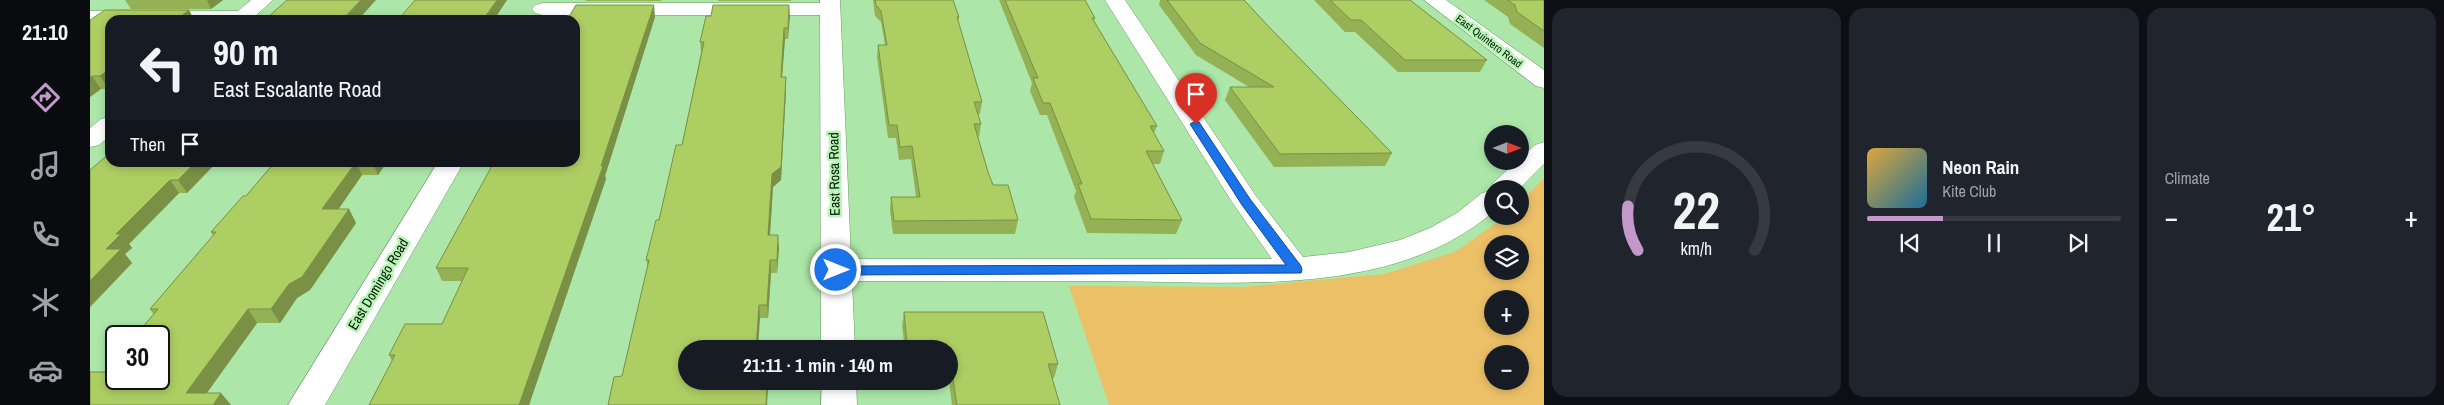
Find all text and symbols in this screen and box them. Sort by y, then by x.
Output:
street label: East Quintero Road [1453,11,1525,71]
text: 21:10 [22,17,68,47]
text: 90 m [213,29,278,76]
icon: left [130,35,195,100]
pin [1175,73,1217,124]
text: East Escalante Road [213,74,381,104]
icon: directions [28,80,63,115]
icon: arrive [1182,80,1210,108]
north arrow [1484,125,1529,170]
map controls [1484,125,1529,390]
icon: arrive [176,130,204,158]
text: Then [130,131,166,157]
street label: East Rosa Road [824,132,844,216]
icon: music [28,148,63,183]
text: Neon Rain [1942,154,2019,180]
text: Climate [2165,167,2210,189]
text: 22 [1673,175,1720,245]
button: search [1484,180,1529,225]
text: Kite Club [1942,180,1996,202]
text: 21° [2266,192,2316,243]
text: − [2165,198,2178,236]
text: + [2405,198,2418,236]
icon: phone [28,217,63,252]
icon: previous [1896,229,1924,257]
icon: pause [1980,229,2008,257]
icon: next [2064,229,2092,257]
street label: East Domingo Road [344,235,412,333]
button: layers [1484,235,1529,280]
text: km/h [1681,237,1713,261]
position arrow [809,243,861,295]
icon: climate [28,285,63,320]
button: + [1484,290,1529,335]
speed limit sign: 30 [105,325,170,390]
button: − [1484,345,1529,390]
text: 21:11 · 1 min · 140 m [743,352,893,378]
icon: car [28,353,63,388]

